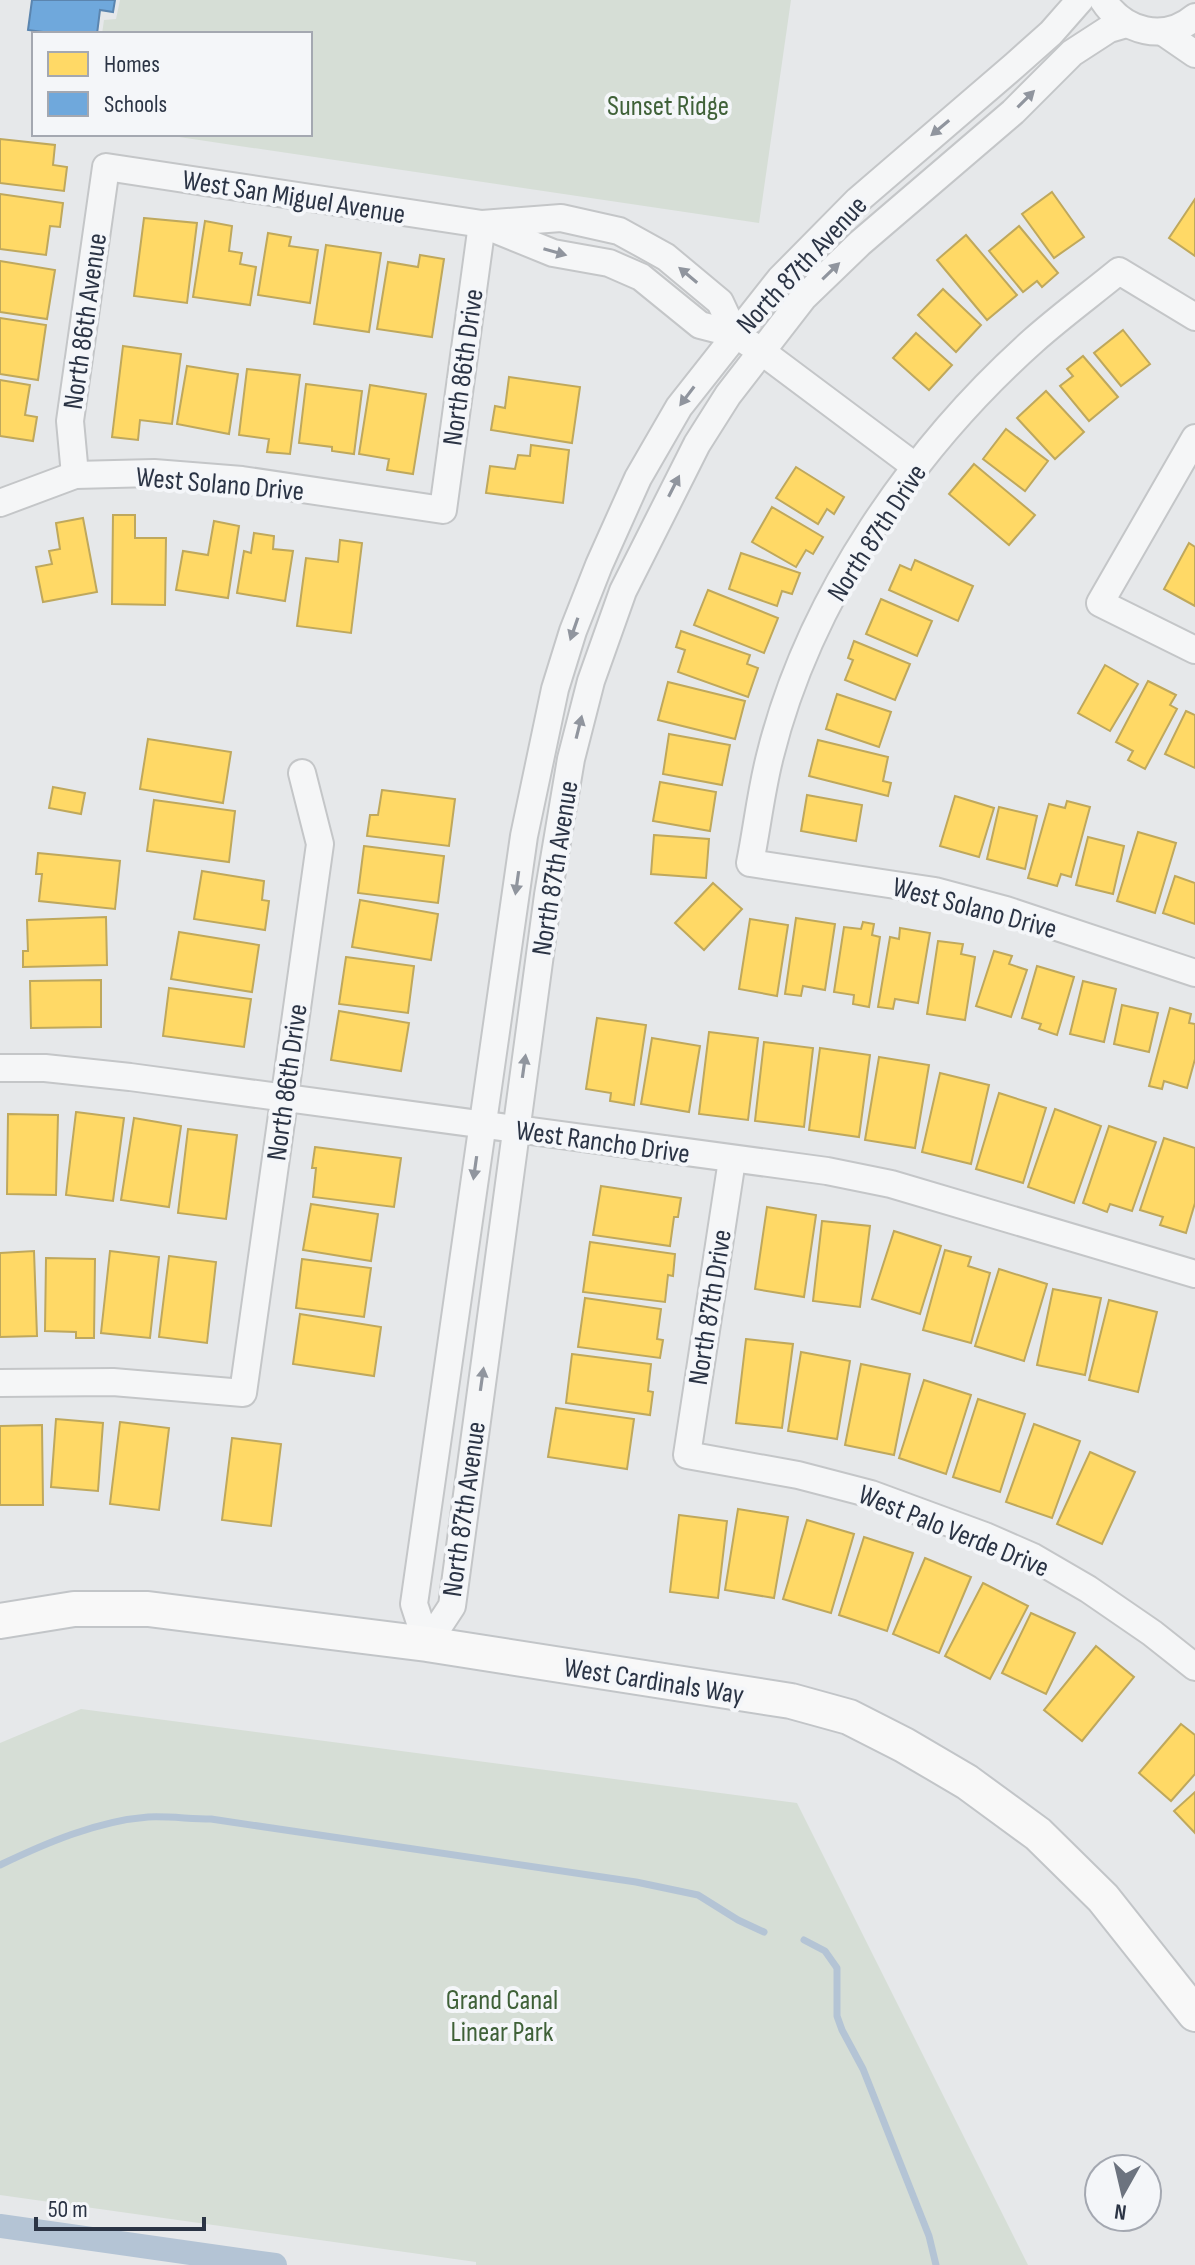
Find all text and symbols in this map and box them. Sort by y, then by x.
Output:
legend [32,32,312,136]
text: Homes [104,50,160,79]
text: Schools [104,90,167,119]
park label: Sunset Ridge [607,90,729,123]
one-way arrow [1016,90,1035,109]
one-way arrow [931,119,951,136]
street label: West San Miguel Avenue [180,164,408,231]
street label: North 87th Avenue [730,189,874,341]
street label: North 86th Avenue [57,231,114,411]
one-way arrow [542,246,567,258]
one-way arrow [821,262,840,280]
one-way arrow [678,267,698,284]
street label: North 86th Drive [436,287,491,448]
one-way arrow [680,386,696,406]
street label: North 87th Drive [821,458,934,608]
street label: West Solano Drive [134,461,305,508]
one-way arrow [668,474,681,497]
one-way arrow [568,618,580,642]
one-way arrow [574,714,586,739]
street label: North 87th Avenue [525,779,586,958]
one-way arrow [510,870,523,895]
street label: West Solano Drive [889,871,1060,946]
street label: North 86th Drive [260,1002,315,1163]
one-way arrow [518,1053,531,1078]
street label: West Rancho Drive [514,1114,692,1171]
one-way arrow [468,1155,481,1180]
street label: North 87th Drive [682,1227,739,1387]
one-way arrow [475,1367,488,1392]
street label: North 87th Avenue [436,1420,493,1599]
street label: West Palo Verde Drive [853,1478,1053,1585]
street label: West Cardinals Way [561,1651,746,1712]
park label: Grand Canal Linear Park [446,1984,558,2049]
north arrow [1083,2153,1163,2233]
scale bar [36,2181,204,2231]
text: 50 m [48,2195,88,2224]
text: N [1113,2197,1128,2226]

